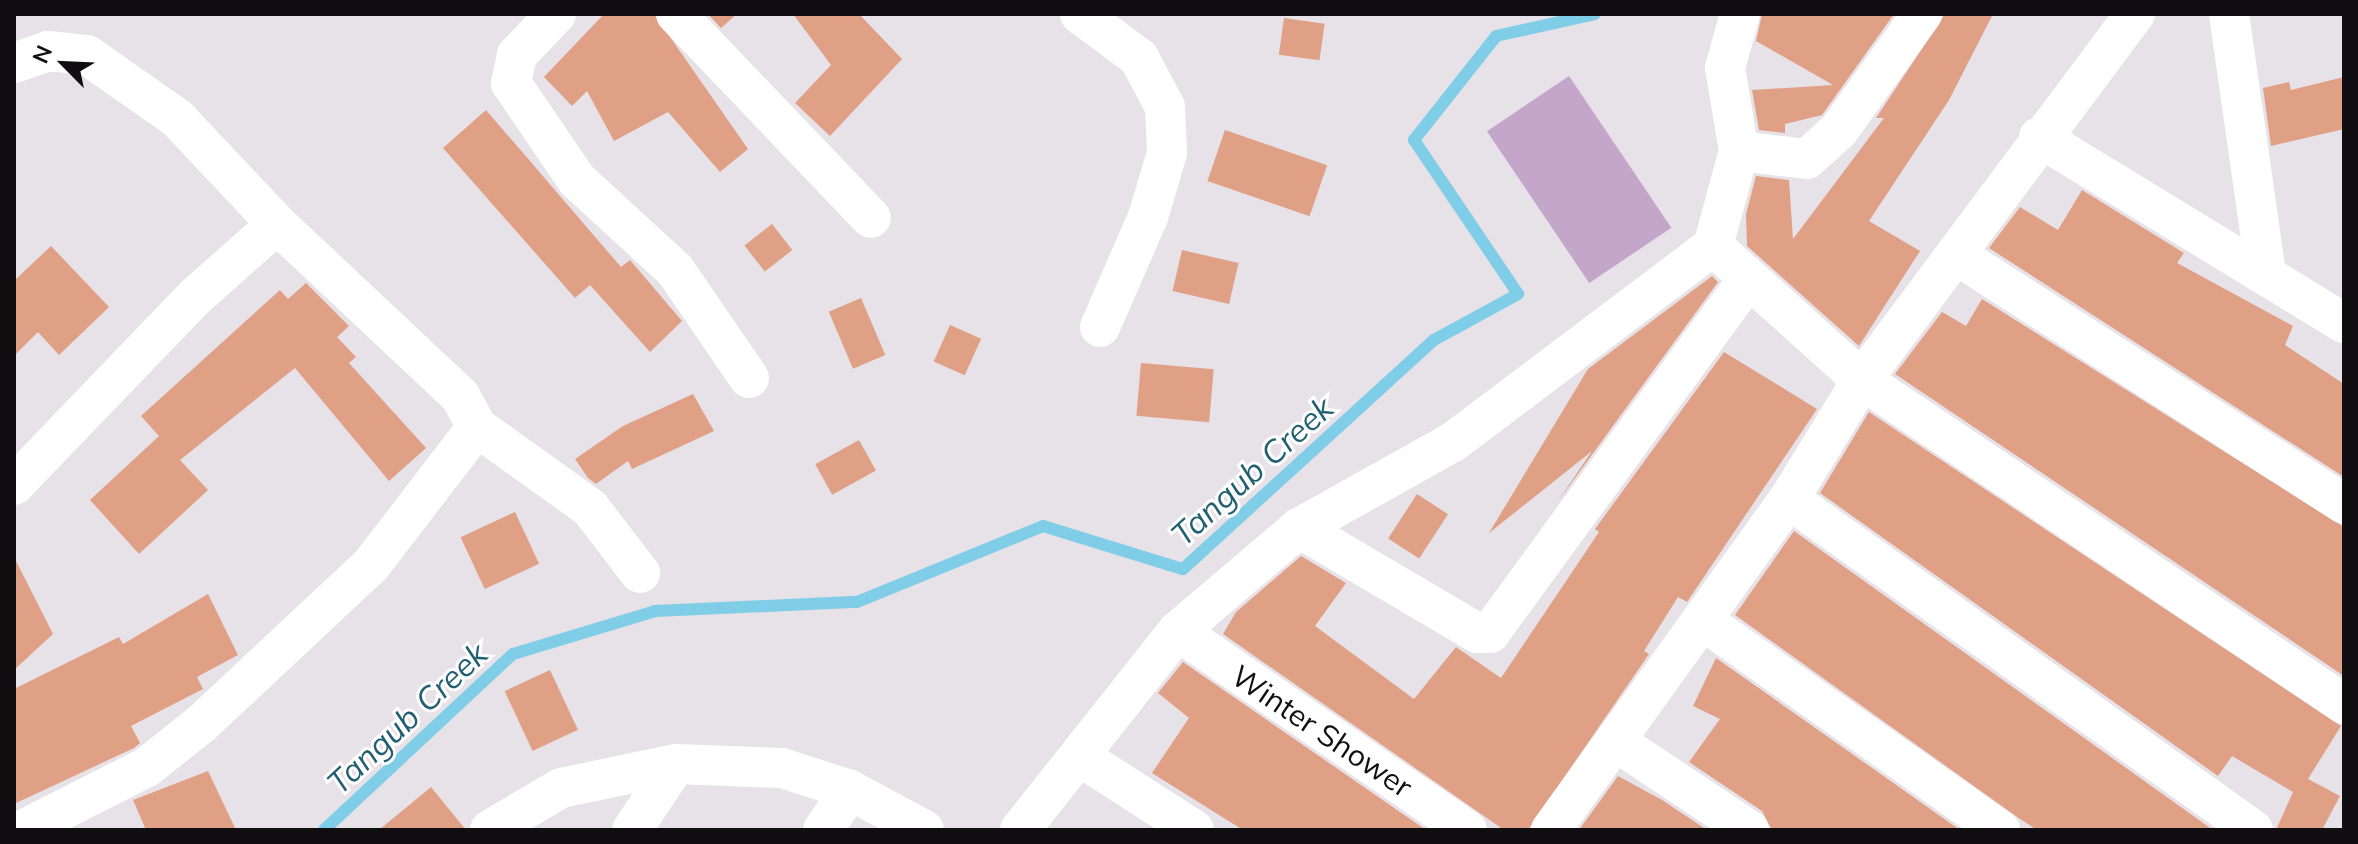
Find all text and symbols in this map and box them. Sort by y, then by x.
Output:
north arrow [24,24,104,104]
text: N [26,41,58,68]
water label: Tangub Creek [1163,388,1341,554]
water label: Tangub Creek [319,634,495,802]
street label: Winter Shower [1225,657,1419,805]

